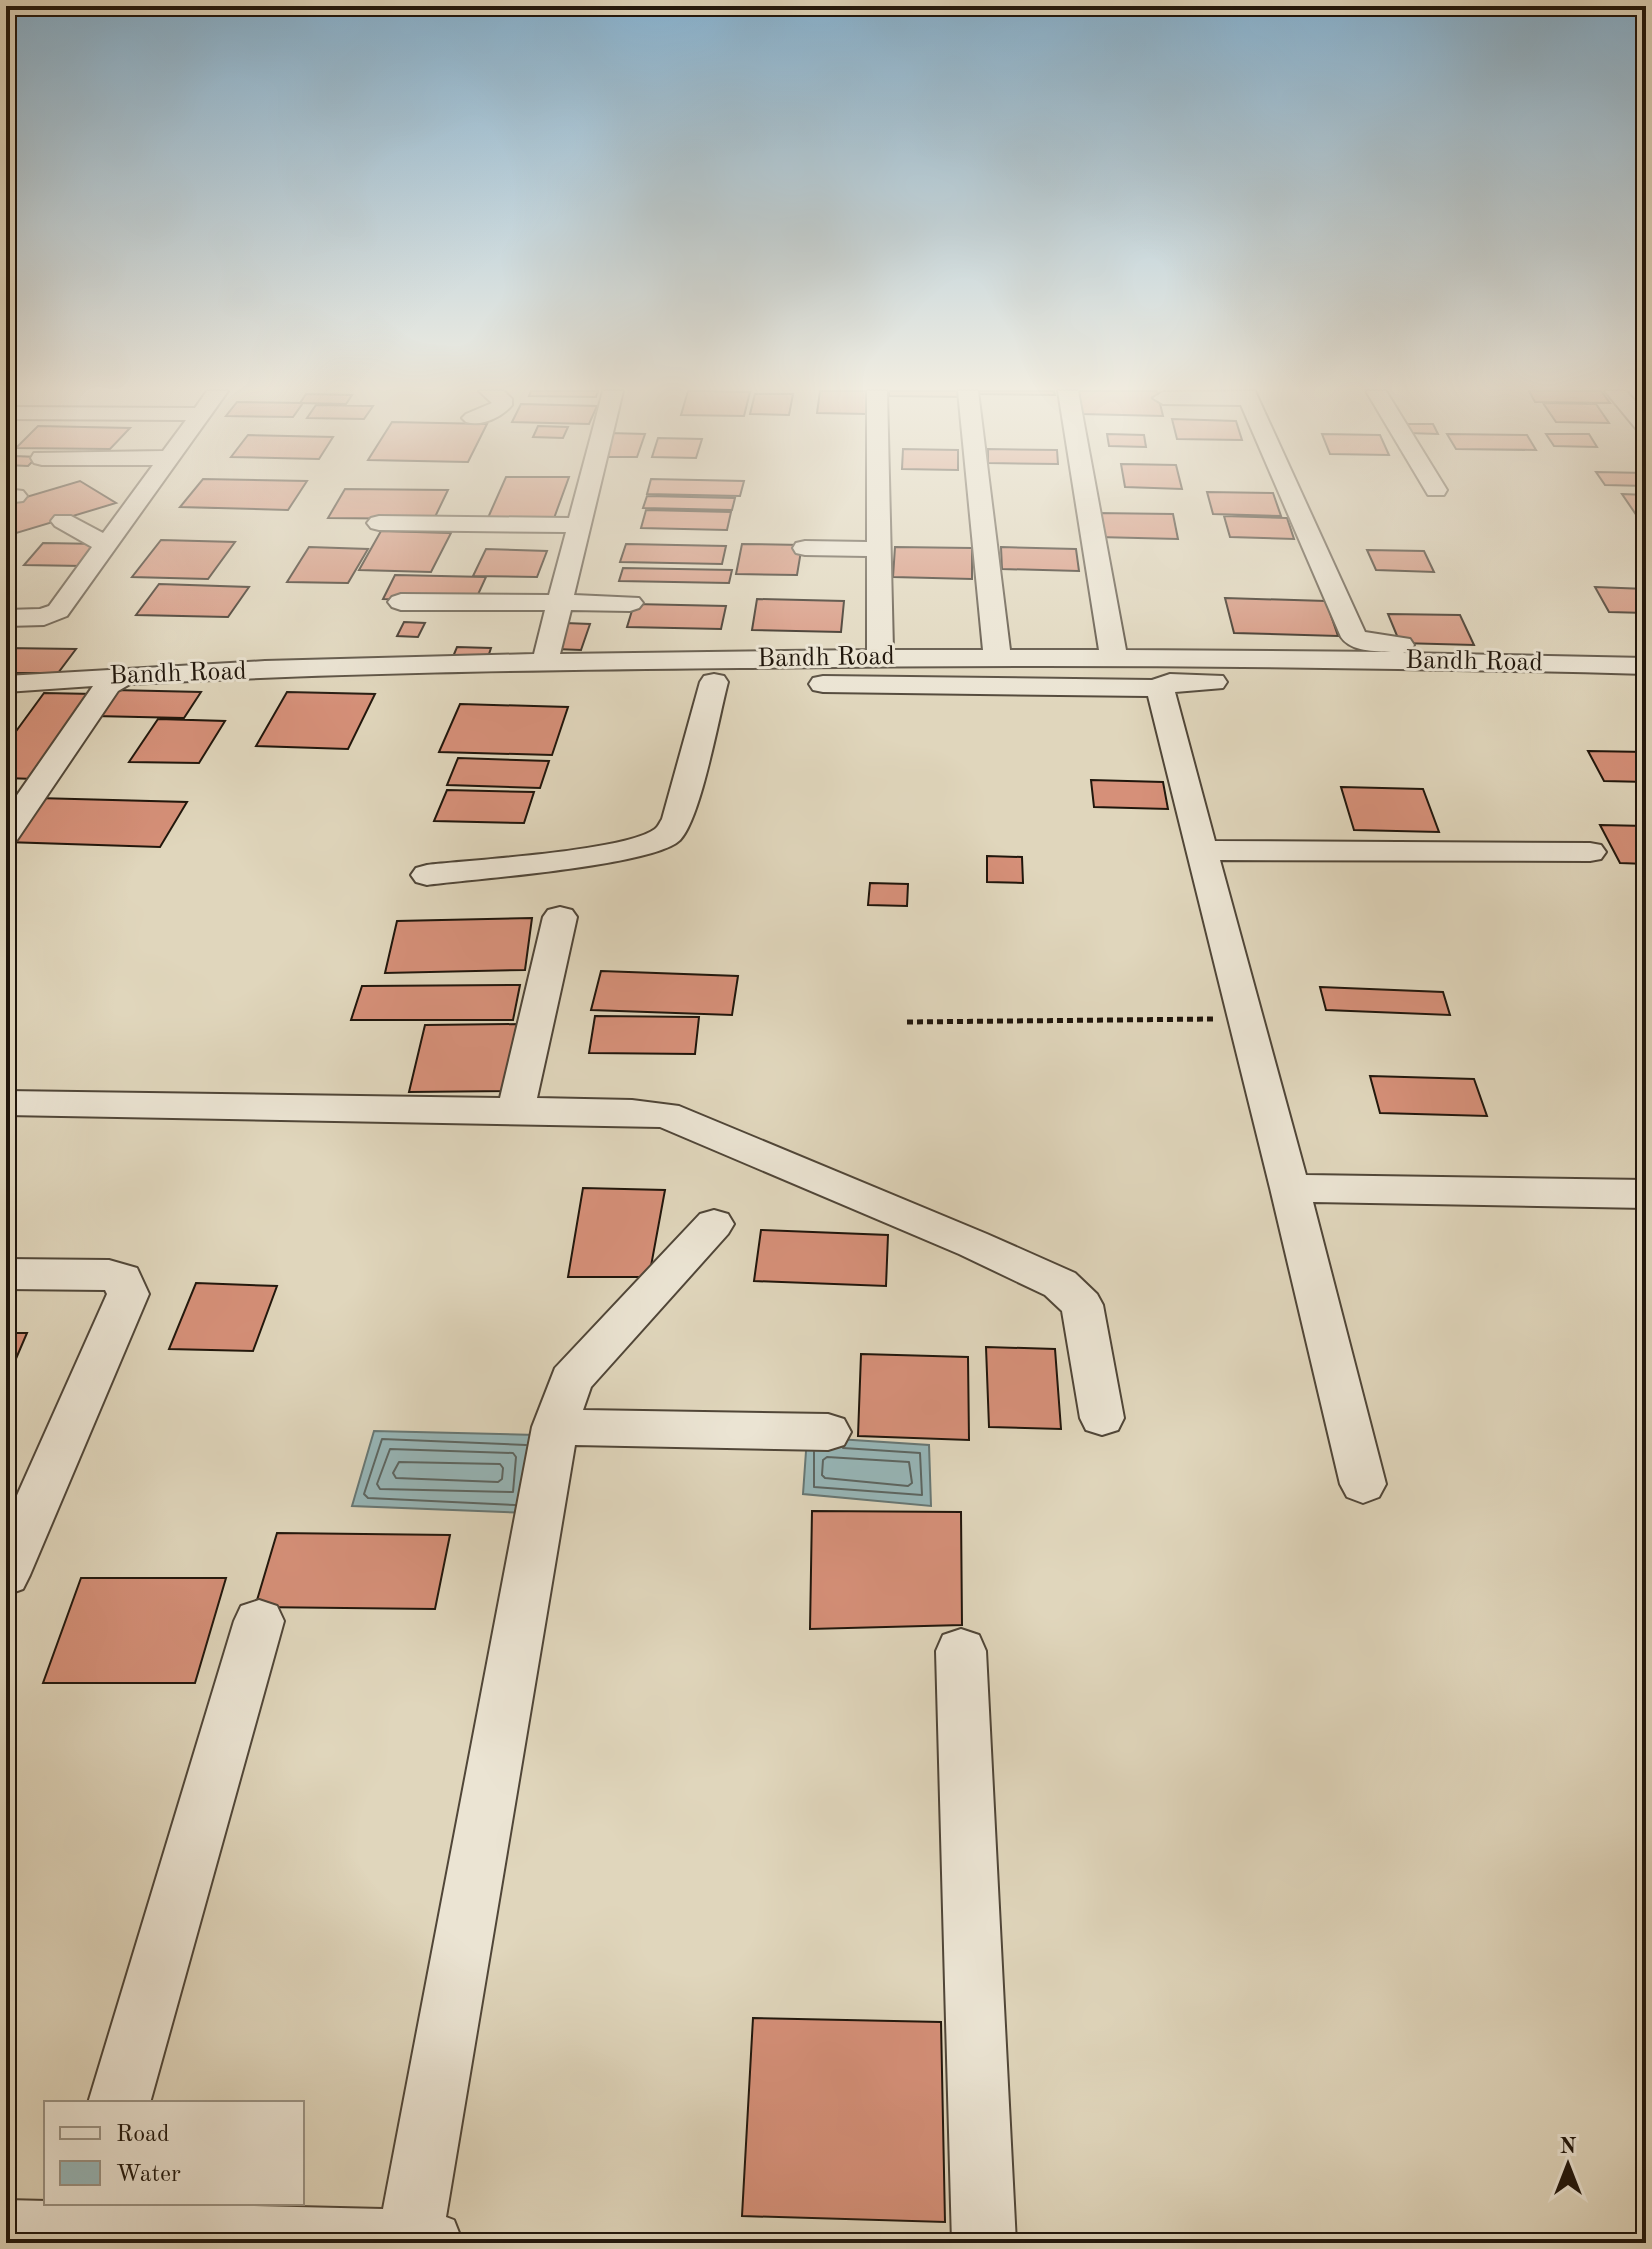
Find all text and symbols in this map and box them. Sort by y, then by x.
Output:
street label: Bandh Road [757,644,895,672]
street label: Bandh Road [1405,648,1543,676]
street label: Bandh Road [109,659,247,689]
legend [44,2101,304,2205]
text: Road [116,2123,169,2147]
north arrow [1528,2125,1608,2205]
text: N [1560,2136,1577,2158]
text: Water [116,2163,181,2187]

